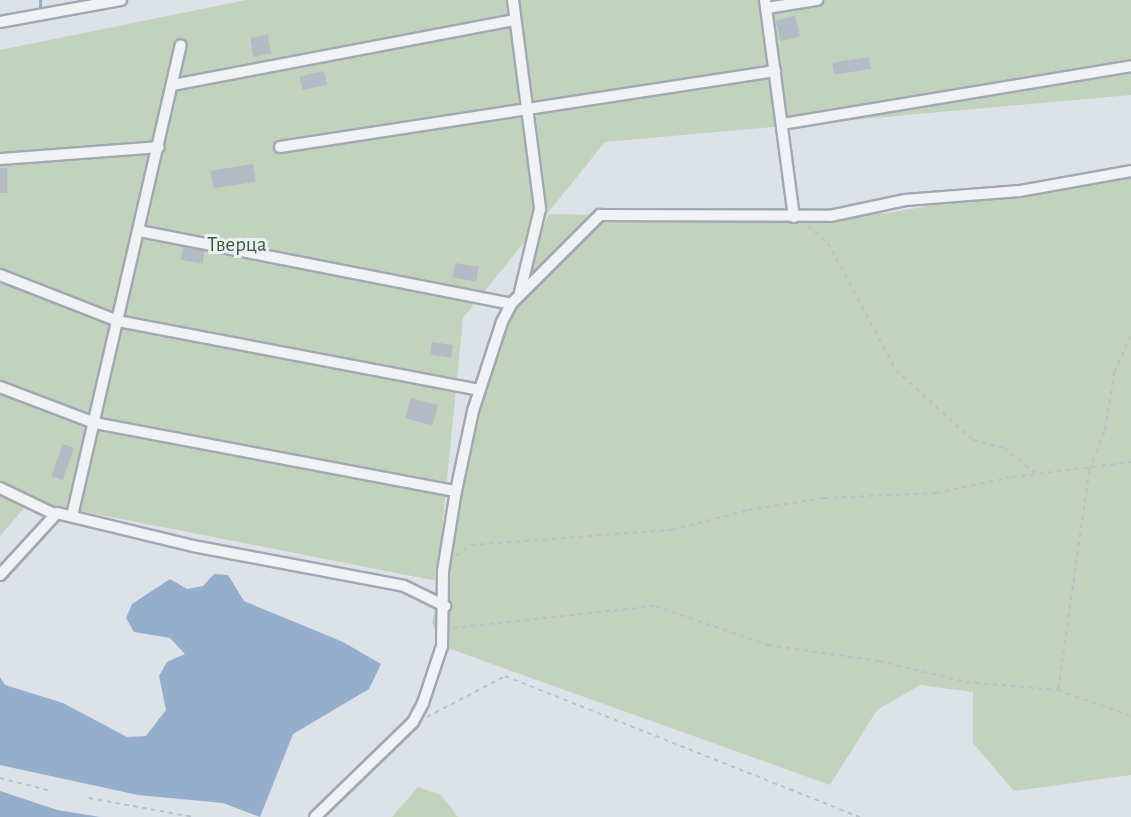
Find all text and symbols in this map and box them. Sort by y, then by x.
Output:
park label: Тверца [207,232,267,258]

